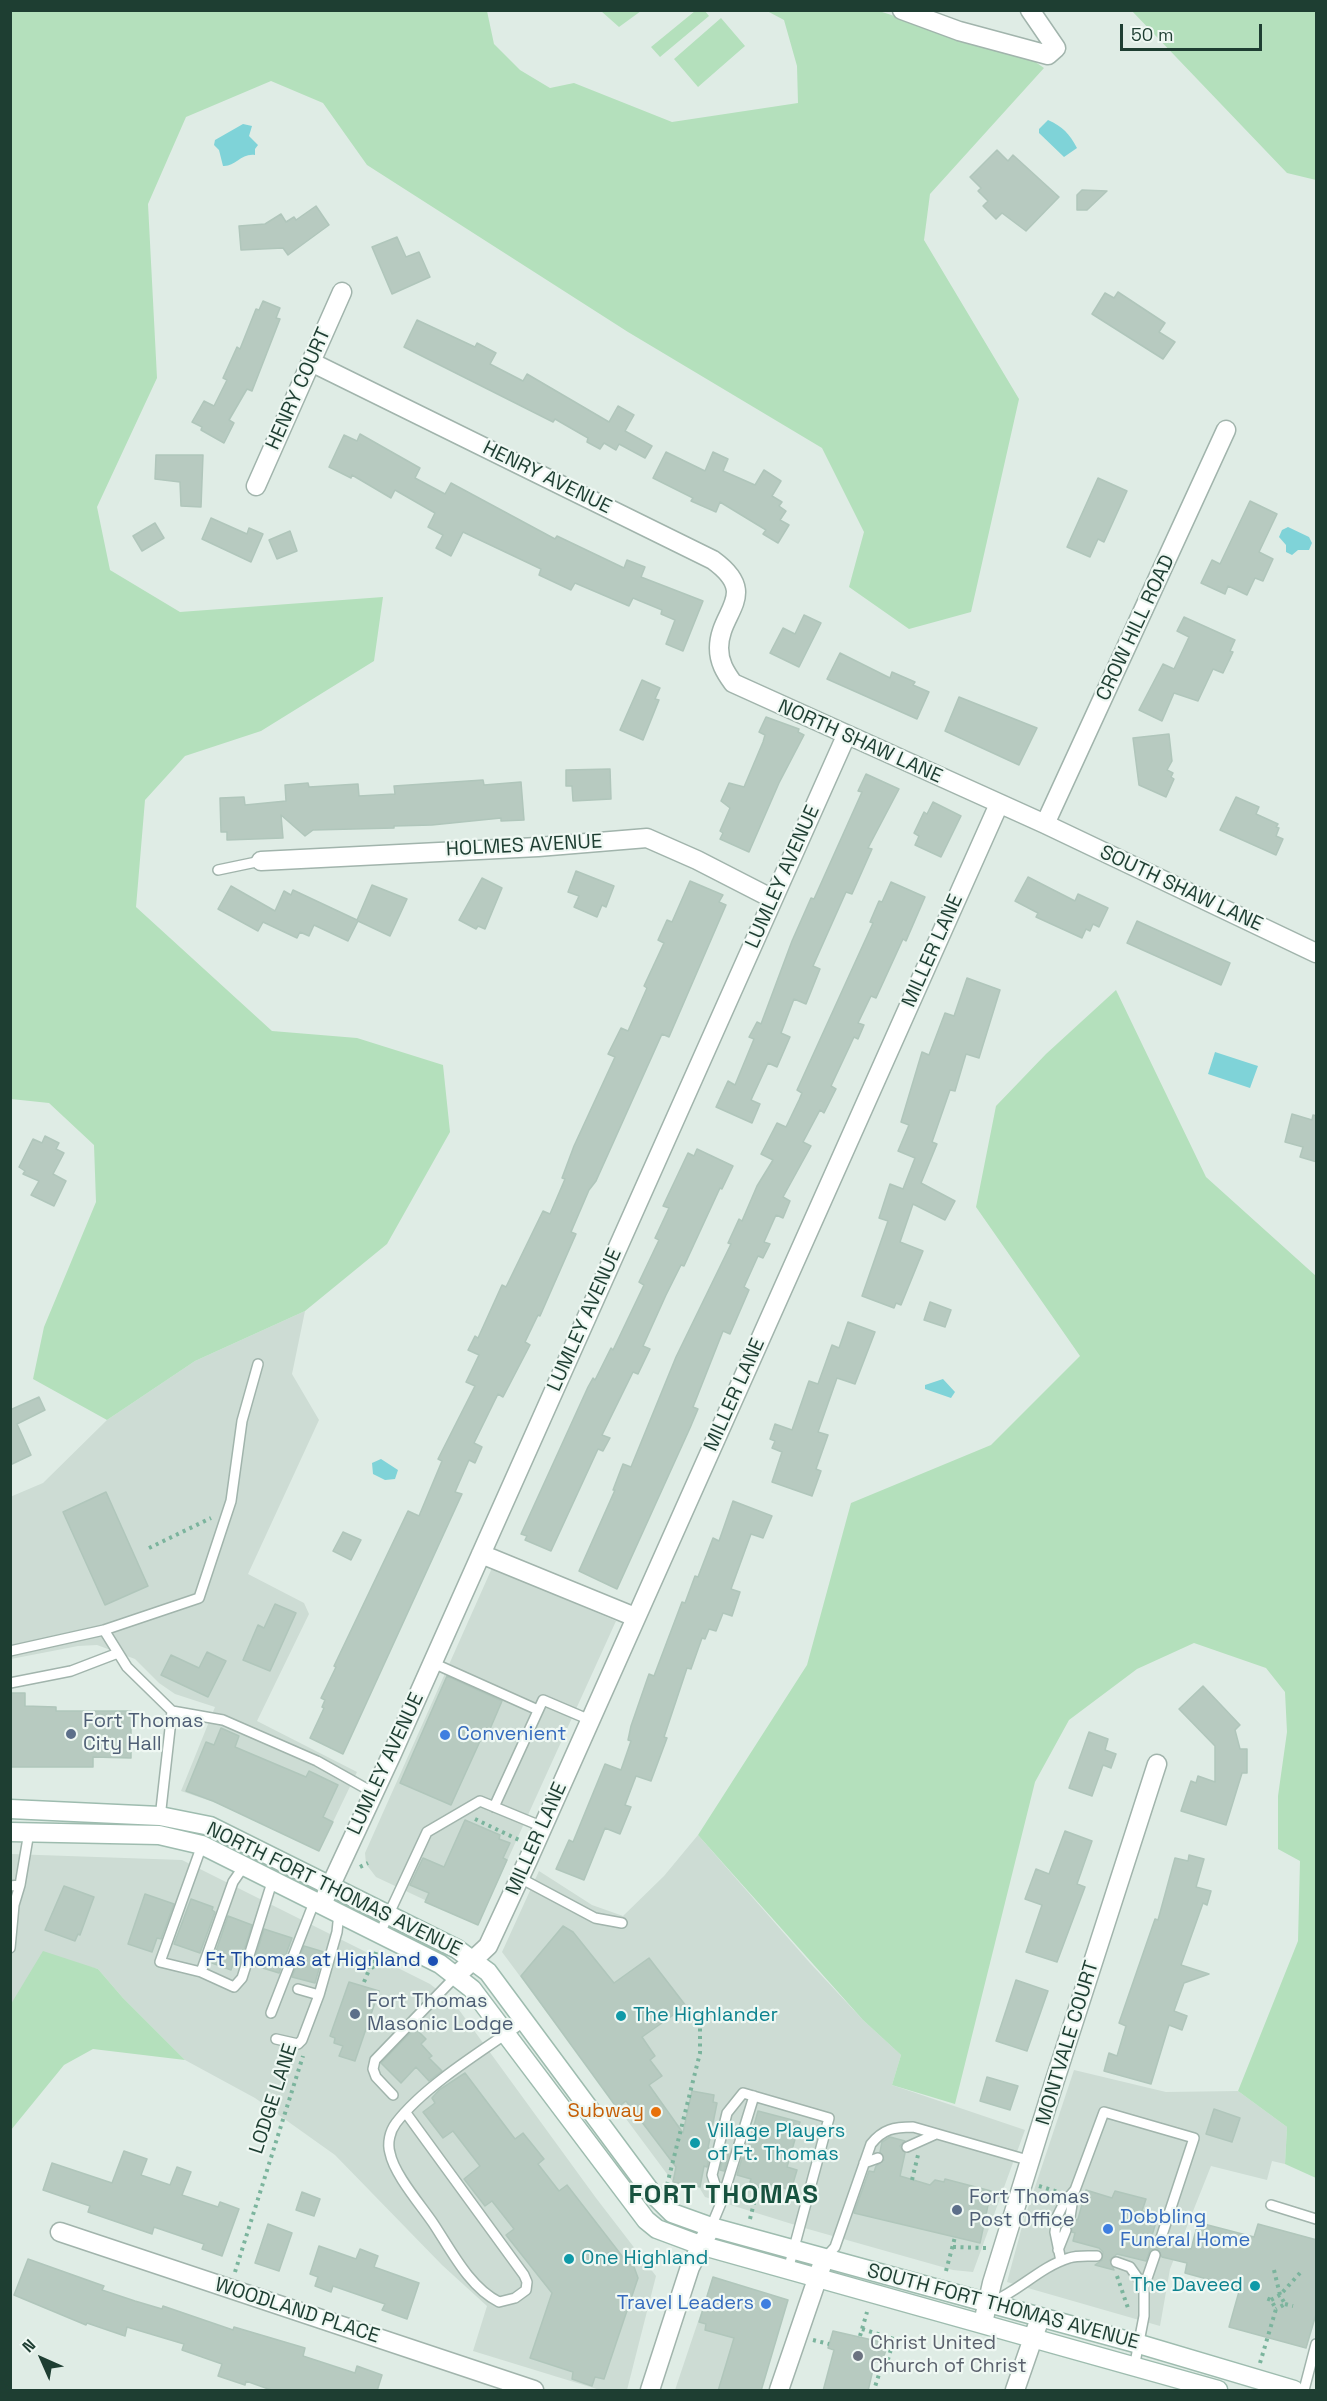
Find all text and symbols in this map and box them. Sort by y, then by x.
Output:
scale bar [1123,12,1266,50]
text: 50 m [1131,23,1173,46]
street label: HENRY COURT [261,324,337,454]
street label: HENRY AVENUE [479,436,615,520]
street label: CROW HILL ROAD [1092,551,1180,705]
street label: NORTH SHAW LANE [774,695,946,789]
street label: LUMLEY AVENUE [741,802,825,952]
street label: HOLMES AVENUE [445,830,603,862]
street label: SOUTH SHAW LANE [1096,841,1266,937]
street label: MILLER LANE [897,891,969,1011]
street label: LUMLEY AVENUE [543,1245,627,1395]
street label: MILLER LANE [699,1335,771,1455]
street label: LUMLEY AVENUE [343,1689,429,1839]
place label: Fort Thomas City Hall [83,1710,203,1757]
place label: Convenient [457,1723,567,1747]
marker: Fort Thomas City Hall [64,1727,78,1741]
marker: Convenient [438,1728,452,1742]
street label: MILLER LANE [501,1779,573,1899]
street label: NORTH FORT THOMAS AVENUE [202,1818,466,1962]
place label: Ft Thomas at Highland [205,1949,421,1973]
marker: Ft Thomas at Highland [426,1954,440,1968]
street label: MONTVALE COURT [1032,1958,1104,2128]
place label: Fort Thomas Masonic Lodge [367,1990,514,2037]
place label: The Highlander [633,2004,778,2028]
marker: Fort Thomas Masonic Lodge [348,2007,362,2021]
marker: The Highlander [614,2009,628,2023]
street label: LODGE LANE [245,2041,303,2157]
place label: Subway [567,2100,644,2124]
marker: Subway [649,2105,663,2119]
place label: Village Players of Ft. Thomas [707,2120,845,2167]
marker: Village Players of Ft. Thomas [688,2136,702,2150]
district label: FORT THOMAS [629,2180,819,2212]
place label: Fort Thomas Post Office [969,2186,1089,2233]
marker: Fort Thomas Post Office [950,2203,964,2217]
place label: Dobbling Funeral Home [1120,2206,1250,2253]
marker: Dobbling Funeral Home [1101,2222,1115,2236]
place label: One Highland [581,2247,708,2271]
marker: One Highland [562,2252,576,2266]
street label: SOUTH FORT THOMAS AVENUE [864,2259,1142,2355]
street label: WOODLAND PLACE [212,2273,382,2349]
place label: The Daveed [1131,2274,1243,2298]
marker: The Daveed [1248,2279,1262,2293]
place label: Travel Leaders [617,2292,754,2316]
marker: Travel Leaders [759,2297,773,2311]
north arrow [12,2329,72,2389]
place label: Christ United Church of Christ [870,2332,1027,2379]
text: N [18,2335,40,2357]
marker: Christ United Church of Christ [851,2349,865,2363]

